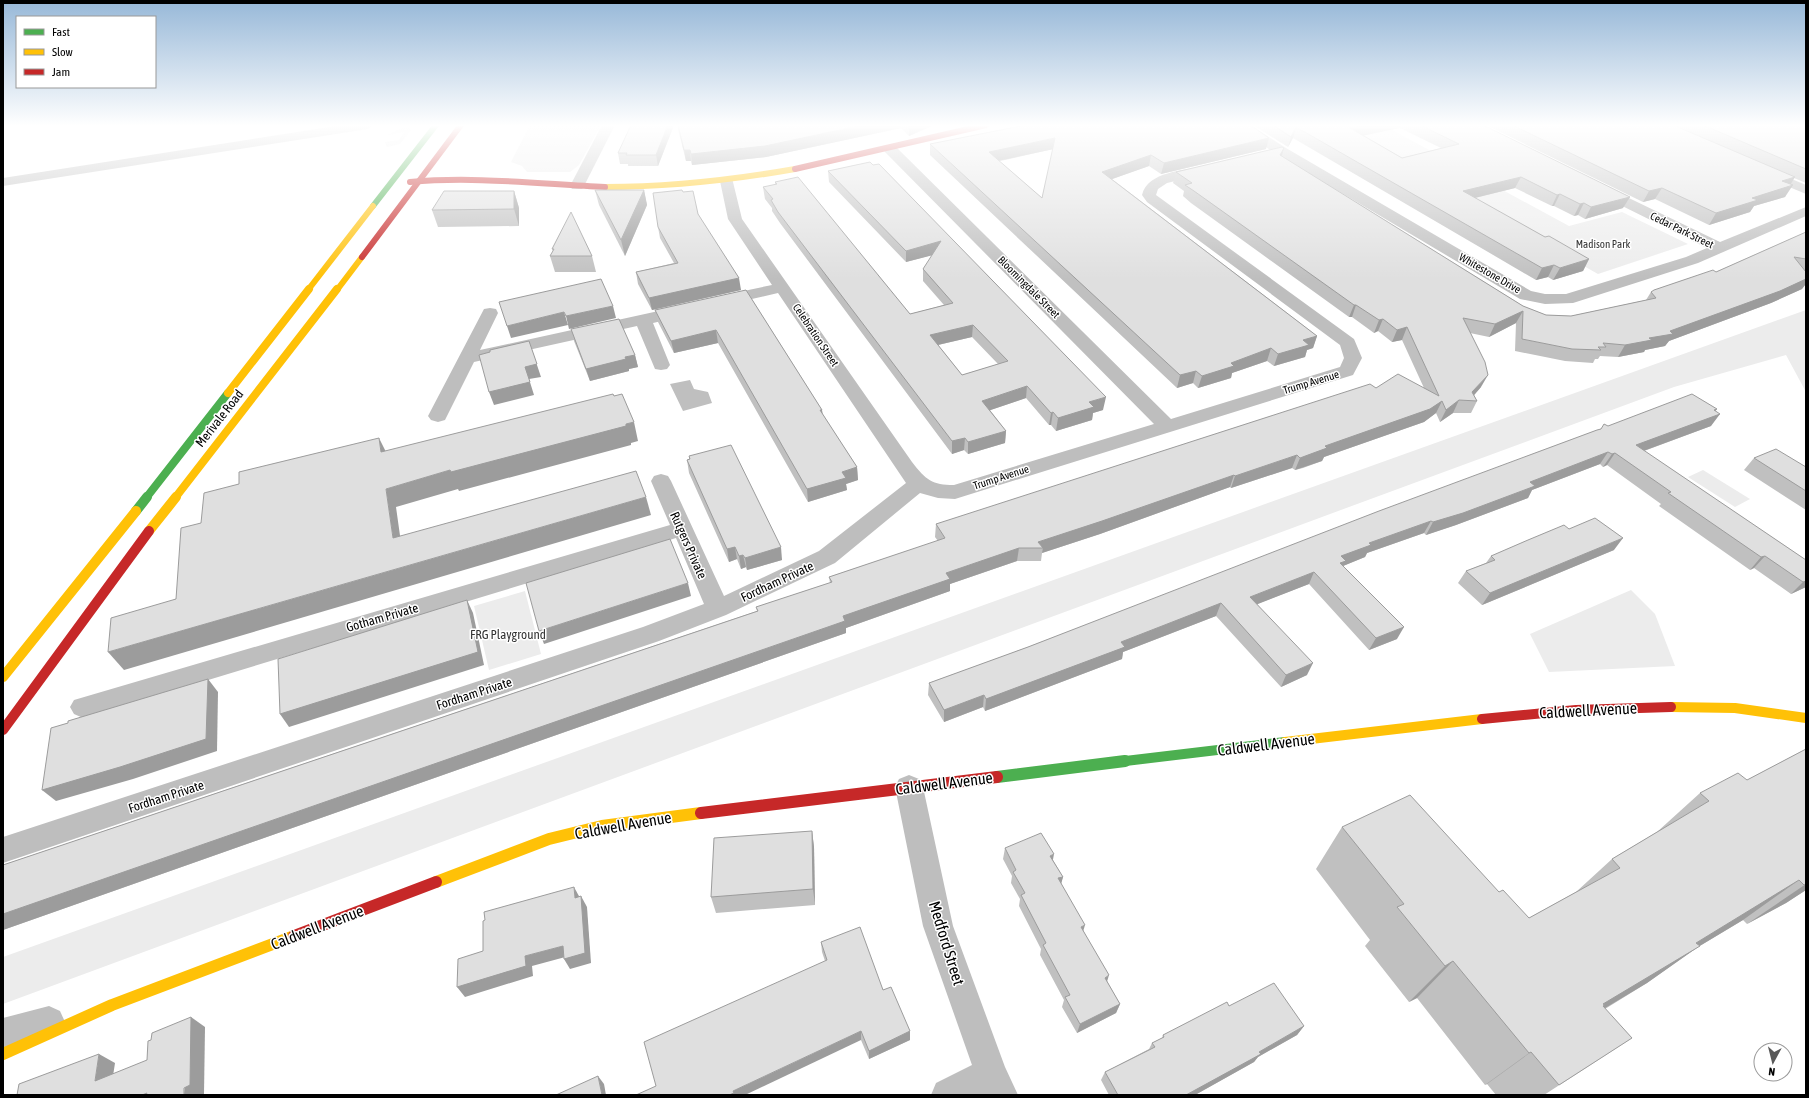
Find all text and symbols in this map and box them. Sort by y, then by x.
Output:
legend [16,16,156,88]
text: Fast [52,25,70,39]
text: Slow [52,45,73,59]
text: Jam [52,65,70,79]
street label: Cedar Park Street [1648,209,1716,251]
park label: Madison Park [1576,238,1630,250]
street label: Whitestone Drive [1457,251,1523,295]
street label: Bloomingdale Street [996,254,1062,320]
street label: Celebration Street [791,301,841,369]
street label: Trump Avenue [1282,368,1340,396]
street label: Merivale Road [192,387,246,450]
street label: Trump Avenue [972,462,1030,492]
street label: Rutgers Private [667,509,710,581]
street label: Fordham Private [738,558,816,605]
street label: Gotham Private [344,600,420,635]
park label: FRG Playground [470,627,546,642]
street label: Fordham Private [434,674,514,713]
street label: Caldwell Avenue [1539,698,1637,722]
street label: Caldwell Avenue [1216,729,1316,759]
street label: Caldwell Avenue [894,768,994,798]
street label: Fordham Private [126,777,206,816]
street label: Caldwell Avenue [573,808,673,842]
street label: Medford Street [926,899,968,988]
street label: Caldwell Avenue [268,901,366,953]
north arrow [1753,1042,1793,1082]
text: N [1768,1066,1776,1078]

